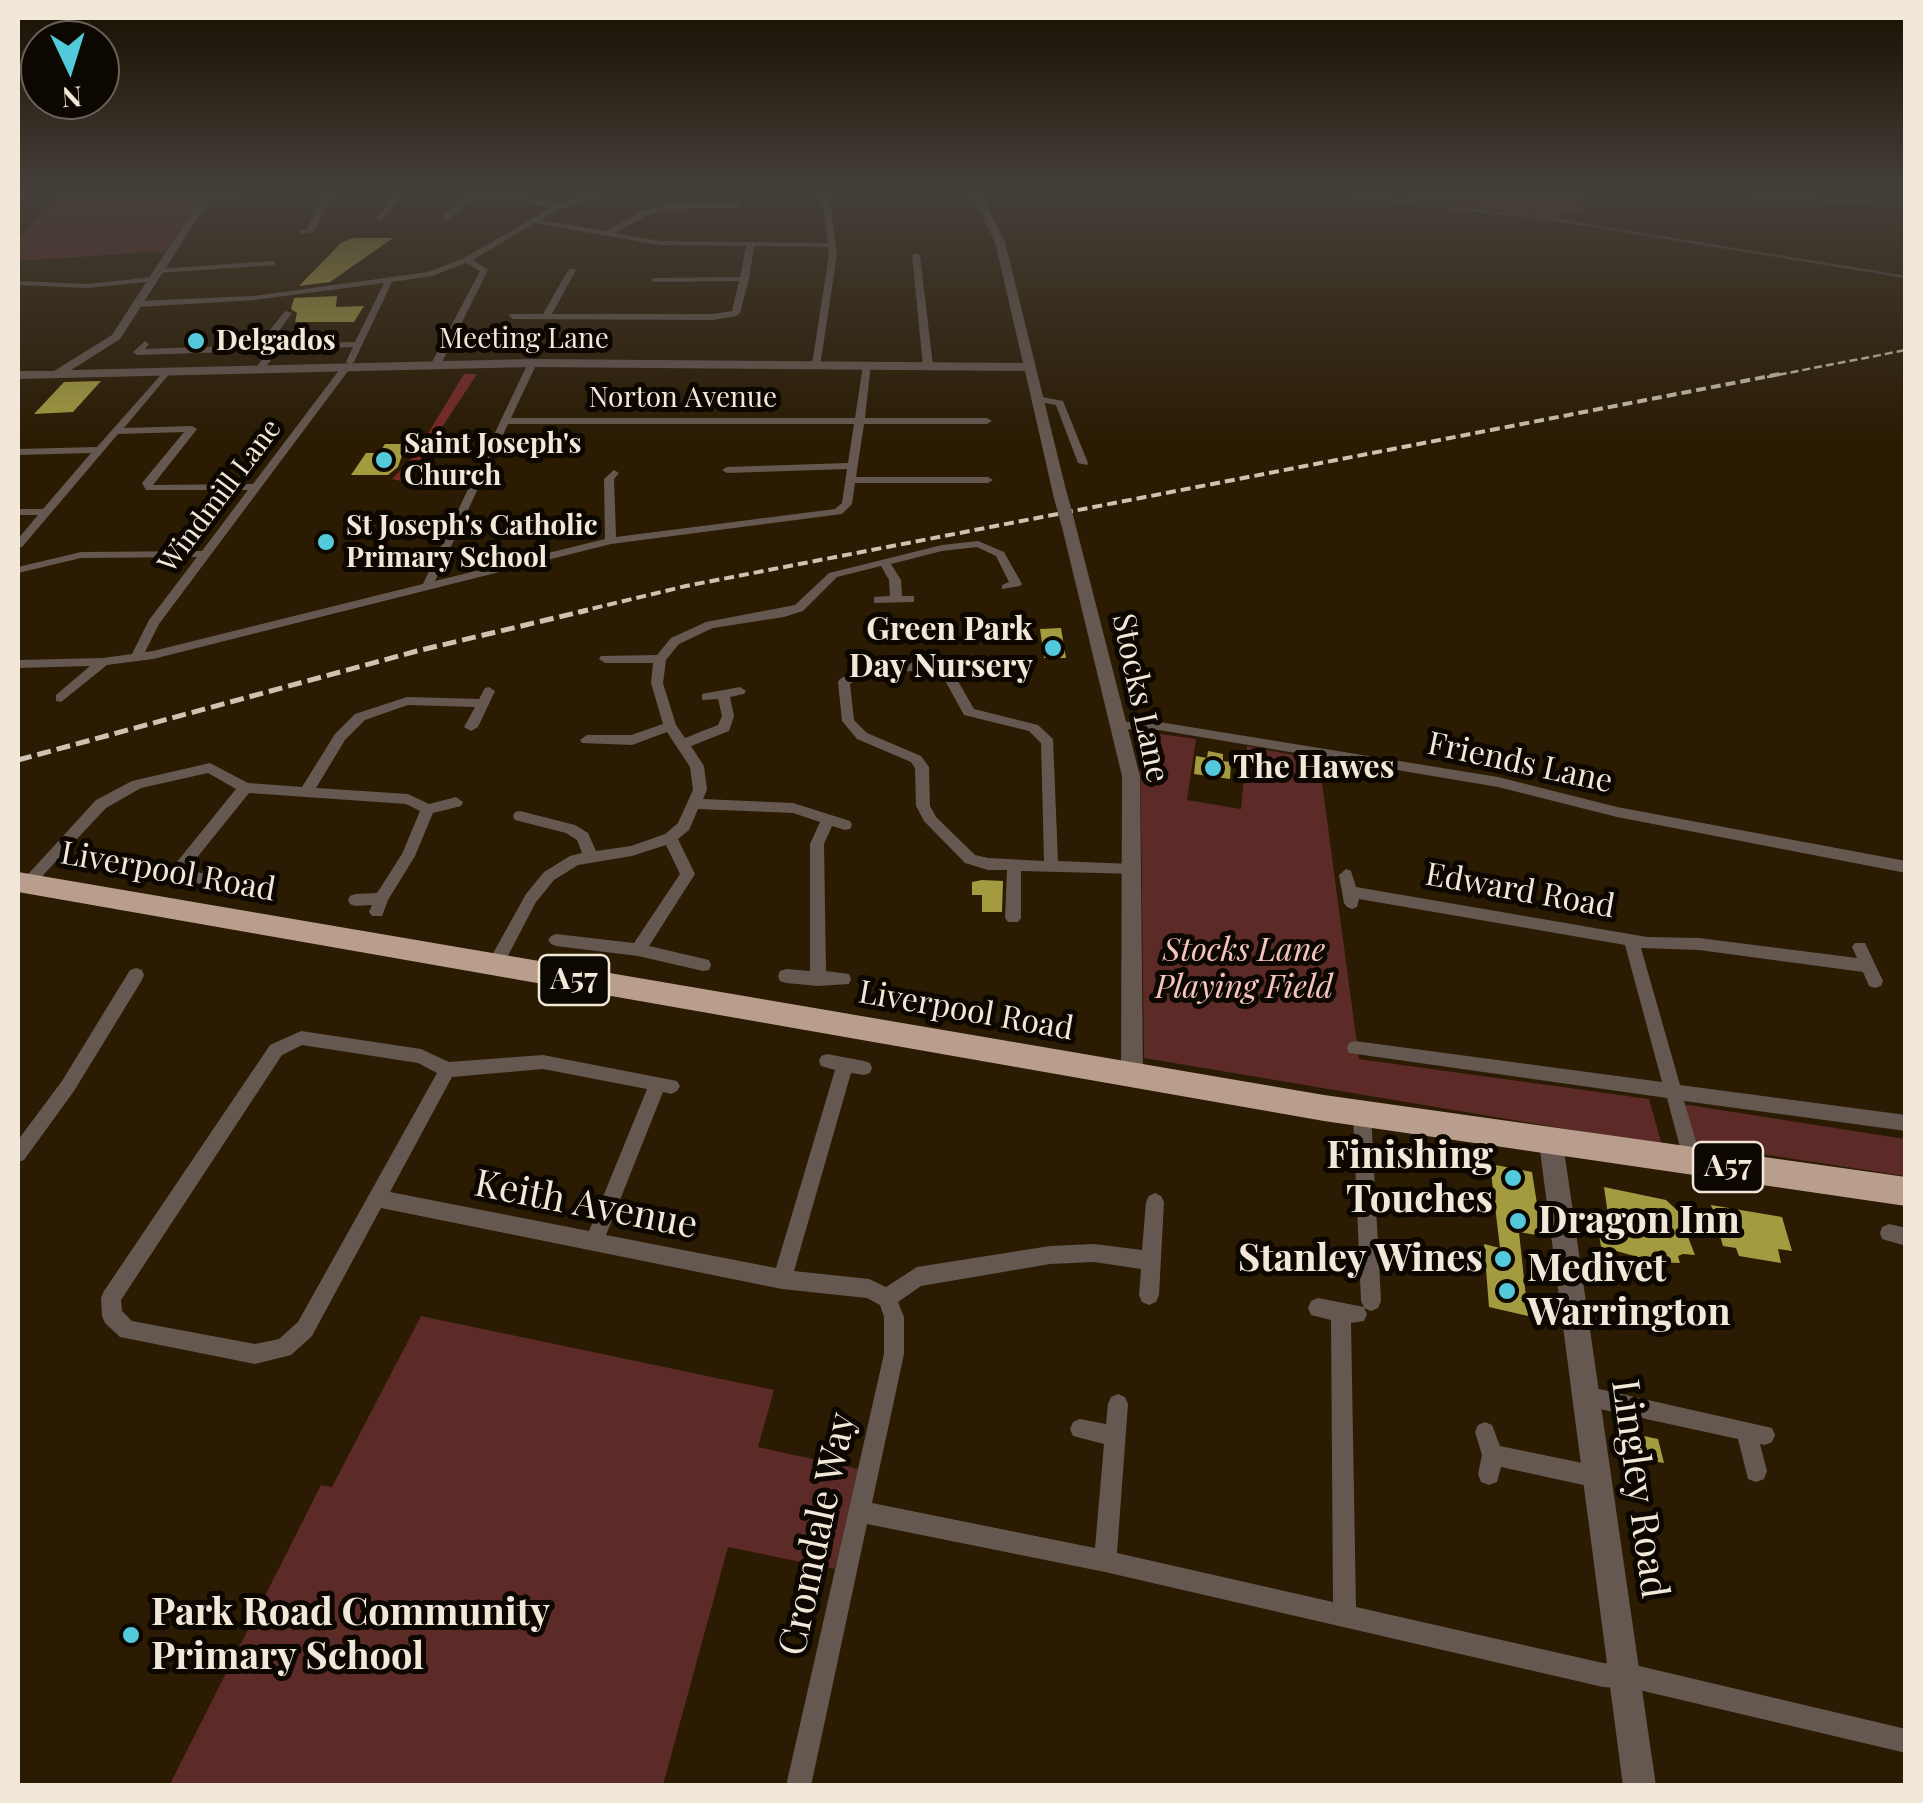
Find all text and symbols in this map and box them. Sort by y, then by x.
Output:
north arrow [20,20,120,120]
text: N [61,79,83,118]
street label: Meeting Lane [439,322,609,356]
place label: Delgados [216,324,336,358]
marker: Delgados [185,330,207,352]
street label: Norton Avenue [589,381,777,415]
street label: Windmill Lane [151,413,289,579]
place label: Saint Joseph's Church [404,427,581,493]
marker: Saint Joseph's Church [373,449,395,471]
place label: St Joseph's Catholic Primary School [346,509,598,575]
marker: St Joseph's Catholic Primary School [315,531,337,553]
street label: Stocks Lane [1103,610,1177,786]
place label: Green Park Day Nursery [849,611,1033,686]
marker: Green Park Day Nursery [1042,637,1064,659]
street label: Friends Lane [1424,725,1616,801]
place label: The Hawes [1233,749,1395,787]
marker: The Hawes [1202,757,1224,779]
street label: Liverpool Road [58,834,278,910]
street label: Edward Road [1422,855,1618,927]
park label: Stocks Lane Playing Field [1155,932,1333,1007]
road number: A57 [539,955,609,1005]
street label: Liverpool Road [856,973,1076,1049]
place label: Finishing Touches [1327,1133,1493,1222]
road number: A57 [1693,1142,1763,1192]
street label: Keith Avenue [471,1161,701,1249]
marker: Finishing Touches [1502,1167,1524,1189]
place label: Dragon Inn [1538,1198,1740,1244]
marker: Dragon Inn [1507,1210,1529,1232]
place label: Stanley Wines [1238,1236,1483,1282]
place label: Medivet Warrington [1527,1246,1730,1336]
marker: Stanley Wines [1492,1248,1514,1270]
marker: Medivet Warrington [1496,1280,1518,1302]
street label: Lingley Road [1601,1377,1677,1601]
street label: Cromdale Way [770,1408,866,1660]
place label: Park Road Community Primary School [151,1590,550,1680]
marker: Park Road Community Primary School [120,1624,142,1646]

